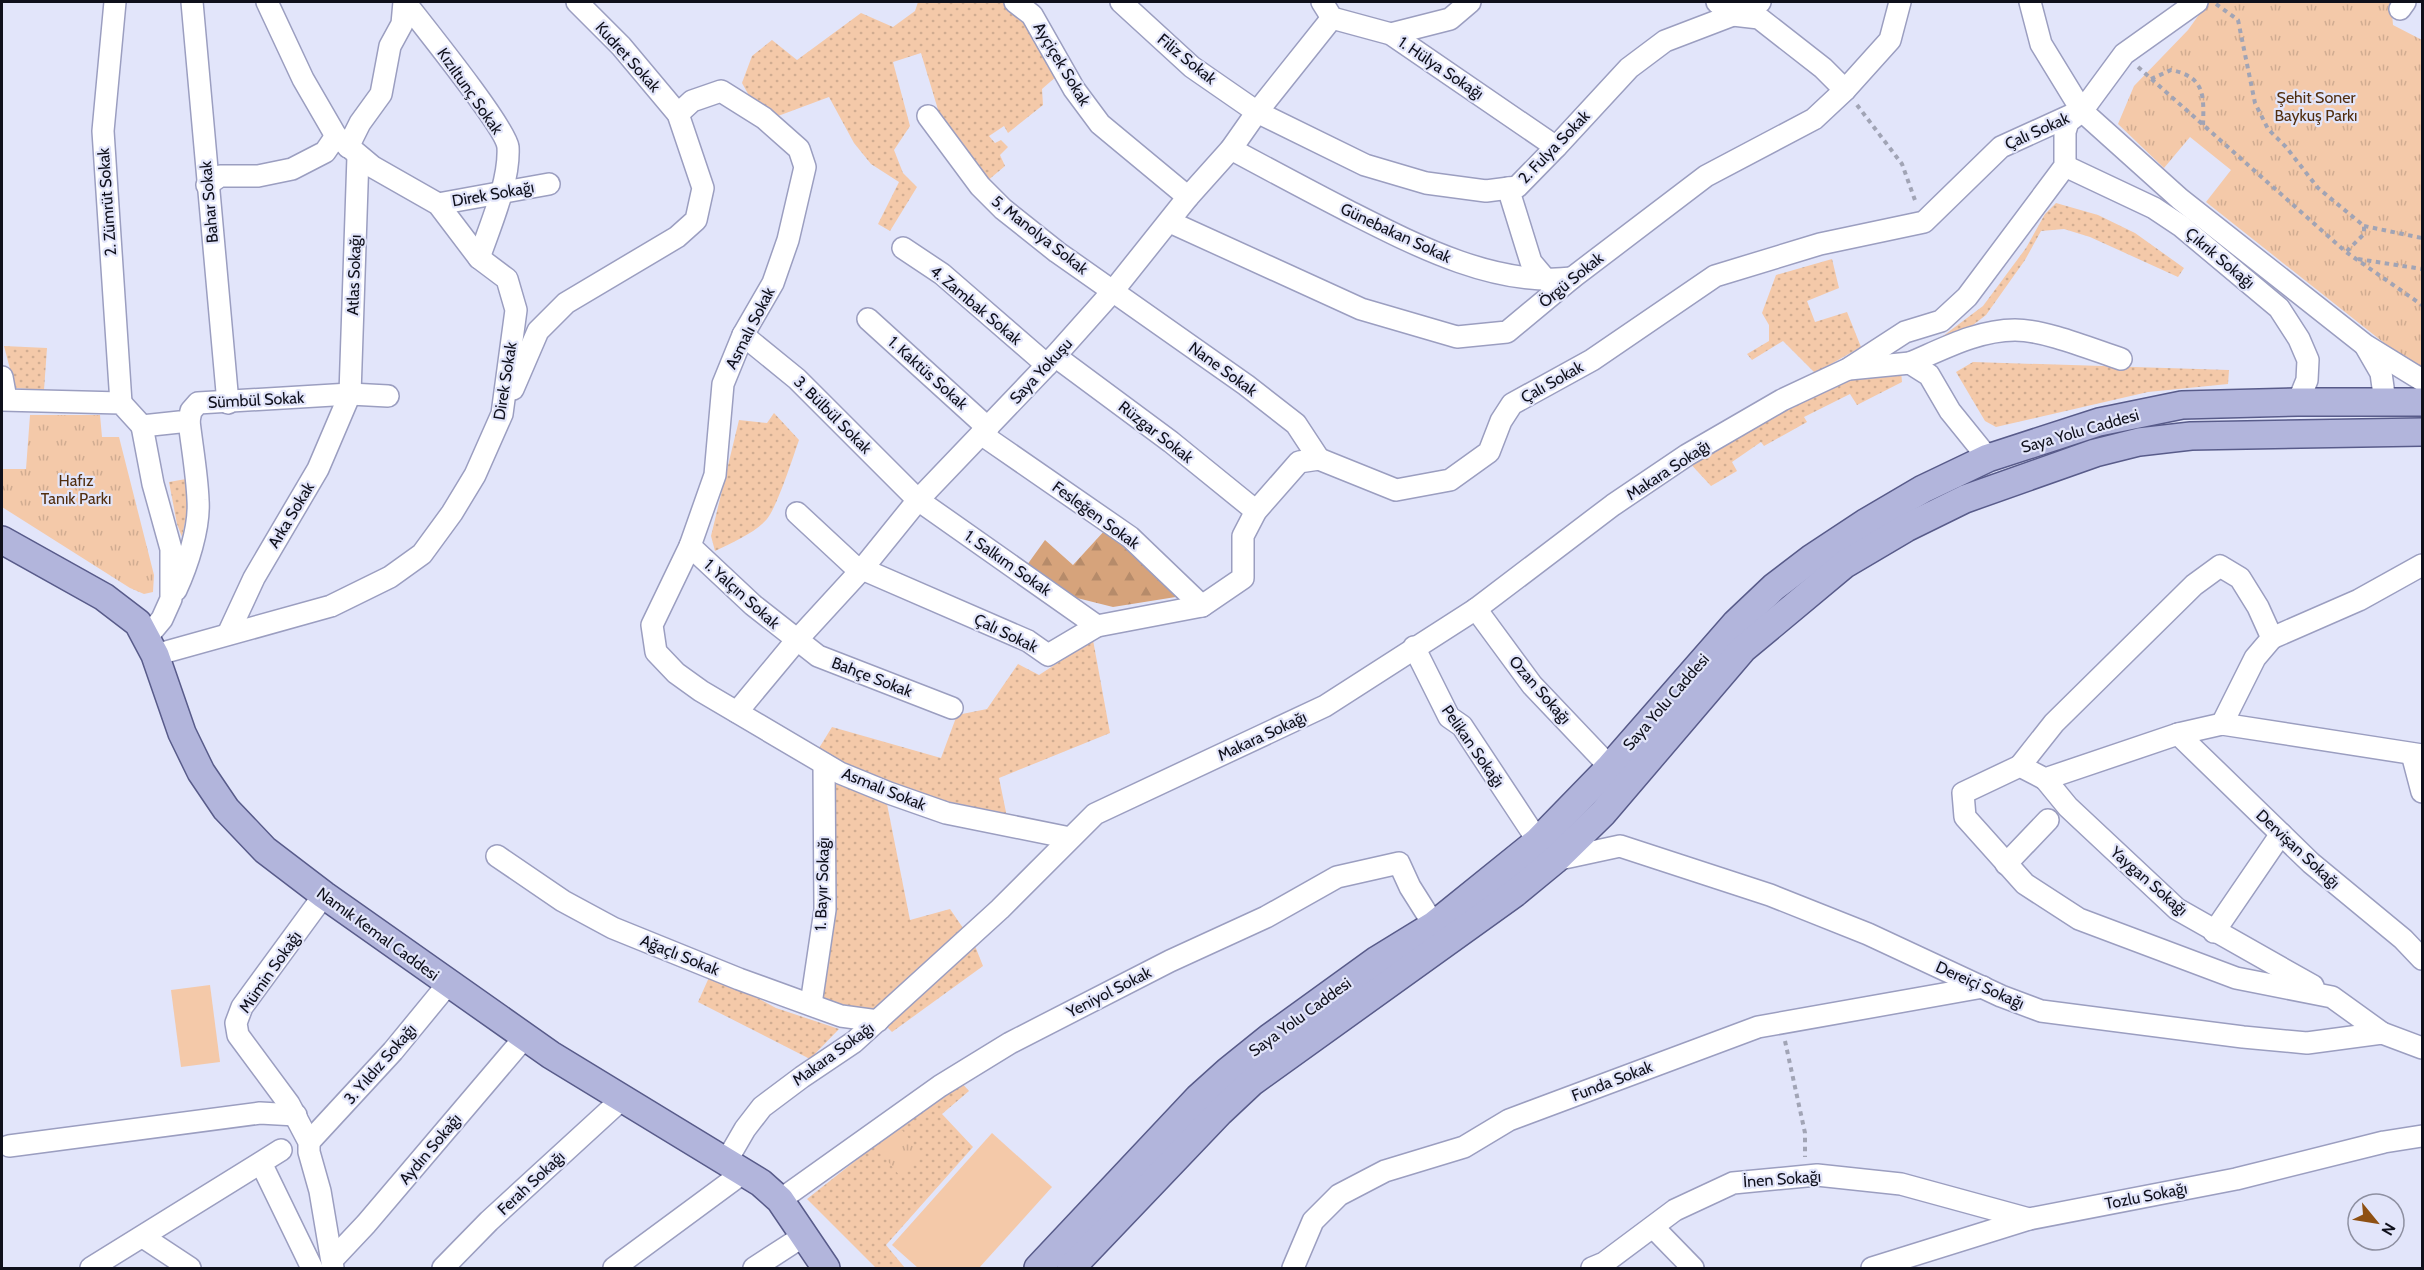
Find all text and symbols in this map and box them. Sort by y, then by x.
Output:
street label: Kudret Sokak [591,18,665,97]
street label: Ayçiçek Sokak [1030,19,1095,110]
street label: Filiz Sokak [1154,30,1221,89]
street label: 1. Hülya Sokağı [1395,32,1487,104]
street label: Kızıltunç Sokak [433,44,507,139]
park label: Şehit Soner Baykuş Parkı [2275,88,2358,125]
street label: 2. Fulya Sokak [1514,106,1594,188]
street label: Çalı Sokak [2002,108,2073,154]
street label: 2. Zümrüt Sokak [94,146,120,257]
street label: Bahar Sokak [196,159,222,244]
street label: Direk Sokağı [450,177,536,211]
street label: 5. Manolya Sokak [988,192,1093,279]
street label: Günebakan Sokak [1338,199,1455,267]
street label: Çıkrık Sokağı [2182,224,2258,292]
street label: Atlas Sokağı [343,234,365,316]
street label: Örgü Sokak [1535,248,1608,312]
street label: 4. Zambak Sokak [926,261,1026,349]
street label: Asmalı Sokak [721,283,779,372]
street label: 1. Kaktüs Sokak [884,332,972,414]
street label: Saya Yokuşu [1006,334,1076,408]
street label: Nane Sokak [1185,338,1261,401]
street label: Direk Sokak [489,340,521,421]
street label: Çalı Sokak [1517,357,1587,407]
street label: 3. Bülbül Sokak [790,372,876,458]
street label: Sümbül Sokak [207,388,305,412]
street label: Rüzgar Sokak [1115,397,1198,468]
street label: Saya Yolu Caddesi [2019,405,2141,457]
street label: Makara Sokağı [1623,436,1713,504]
park label: Hafız Tanık Parkı [41,471,111,508]
street label: Fesleğen Sokak [1049,477,1144,553]
street label: Arka Sokak [264,478,318,551]
street label: 1. Salkım Sokak [961,526,1056,600]
street label: 1. Yalçın Sokak [700,555,784,633]
street label: Çalı Sokak [971,609,1042,657]
street label: Saya Yolu Caddesi [1619,650,1713,754]
street label: Ozan Sokağı [1505,652,1575,728]
street label: Bahçe Sokak [829,653,916,701]
street label: Pelikan Sokağı [1438,701,1508,791]
street label: Makara Sokağı [1215,707,1309,765]
street label: Asmalı Sokak [839,764,930,815]
street label: Dervişan Sokağı [2252,806,2344,892]
street label: 1. Bayır Sokağı [811,837,833,931]
street label: Yaygan Sokağı [2106,842,2191,920]
street label: Namık Kemal Caddesi [313,883,443,985]
street label: Mümin Sokağı [235,927,305,1017]
street label: Ağaçlı Sokak [638,931,723,980]
street label: Dereiçi Sokağı [1933,957,2027,1013]
street label: Yeniyol Sokak [1063,962,1155,1022]
street label: Saya Yolu Caddesi [1245,974,1355,1060]
street label: Makara Sokağı [789,1018,877,1090]
street label: 3. Yıldız Sokağı [340,1020,420,1108]
street label: Funda Sokak [1569,1057,1656,1105]
street label: Aydın Sokağı [395,1110,465,1188]
street label: Ferah Sokağı [493,1147,569,1219]
street label: İnen Sokağı [1742,1167,1822,1191]
street label: Tozlu Sokağı [2103,1179,2189,1213]
north arrow [2346,1192,2406,1252]
text: N [2378,1220,2400,1239]

